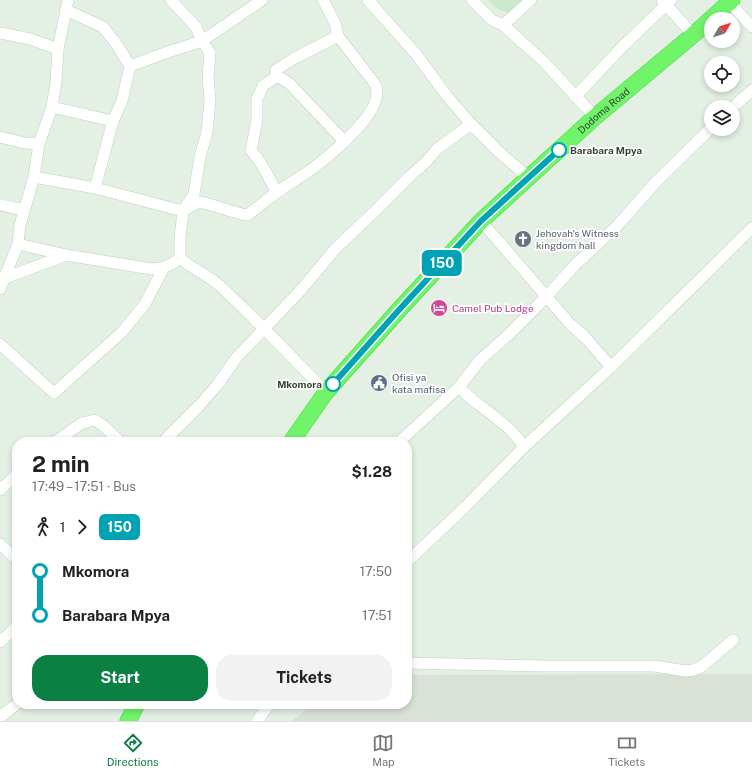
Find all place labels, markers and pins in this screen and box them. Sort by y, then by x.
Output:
marker: Barabara Mpya [551,142,567,158]
place label: Barabara Mpya [570,144,642,156]
place label: Jehovah's Witness kingdom hall [536,227,619,251]
church icon: Jehovah's Witness kingdom hall [513,229,533,249]
hotel icon: Camel Pub Lodge [429,298,449,318]
place label: Camel Pub Lodge [452,302,534,314]
place label: Ofisi ya kata mafisa [392,371,446,395]
public building icon: Ofisi ya kata mafisa [369,373,389,393]
marker: Mkomora [325,376,341,392]
place label: Mkomora [277,378,322,390]

